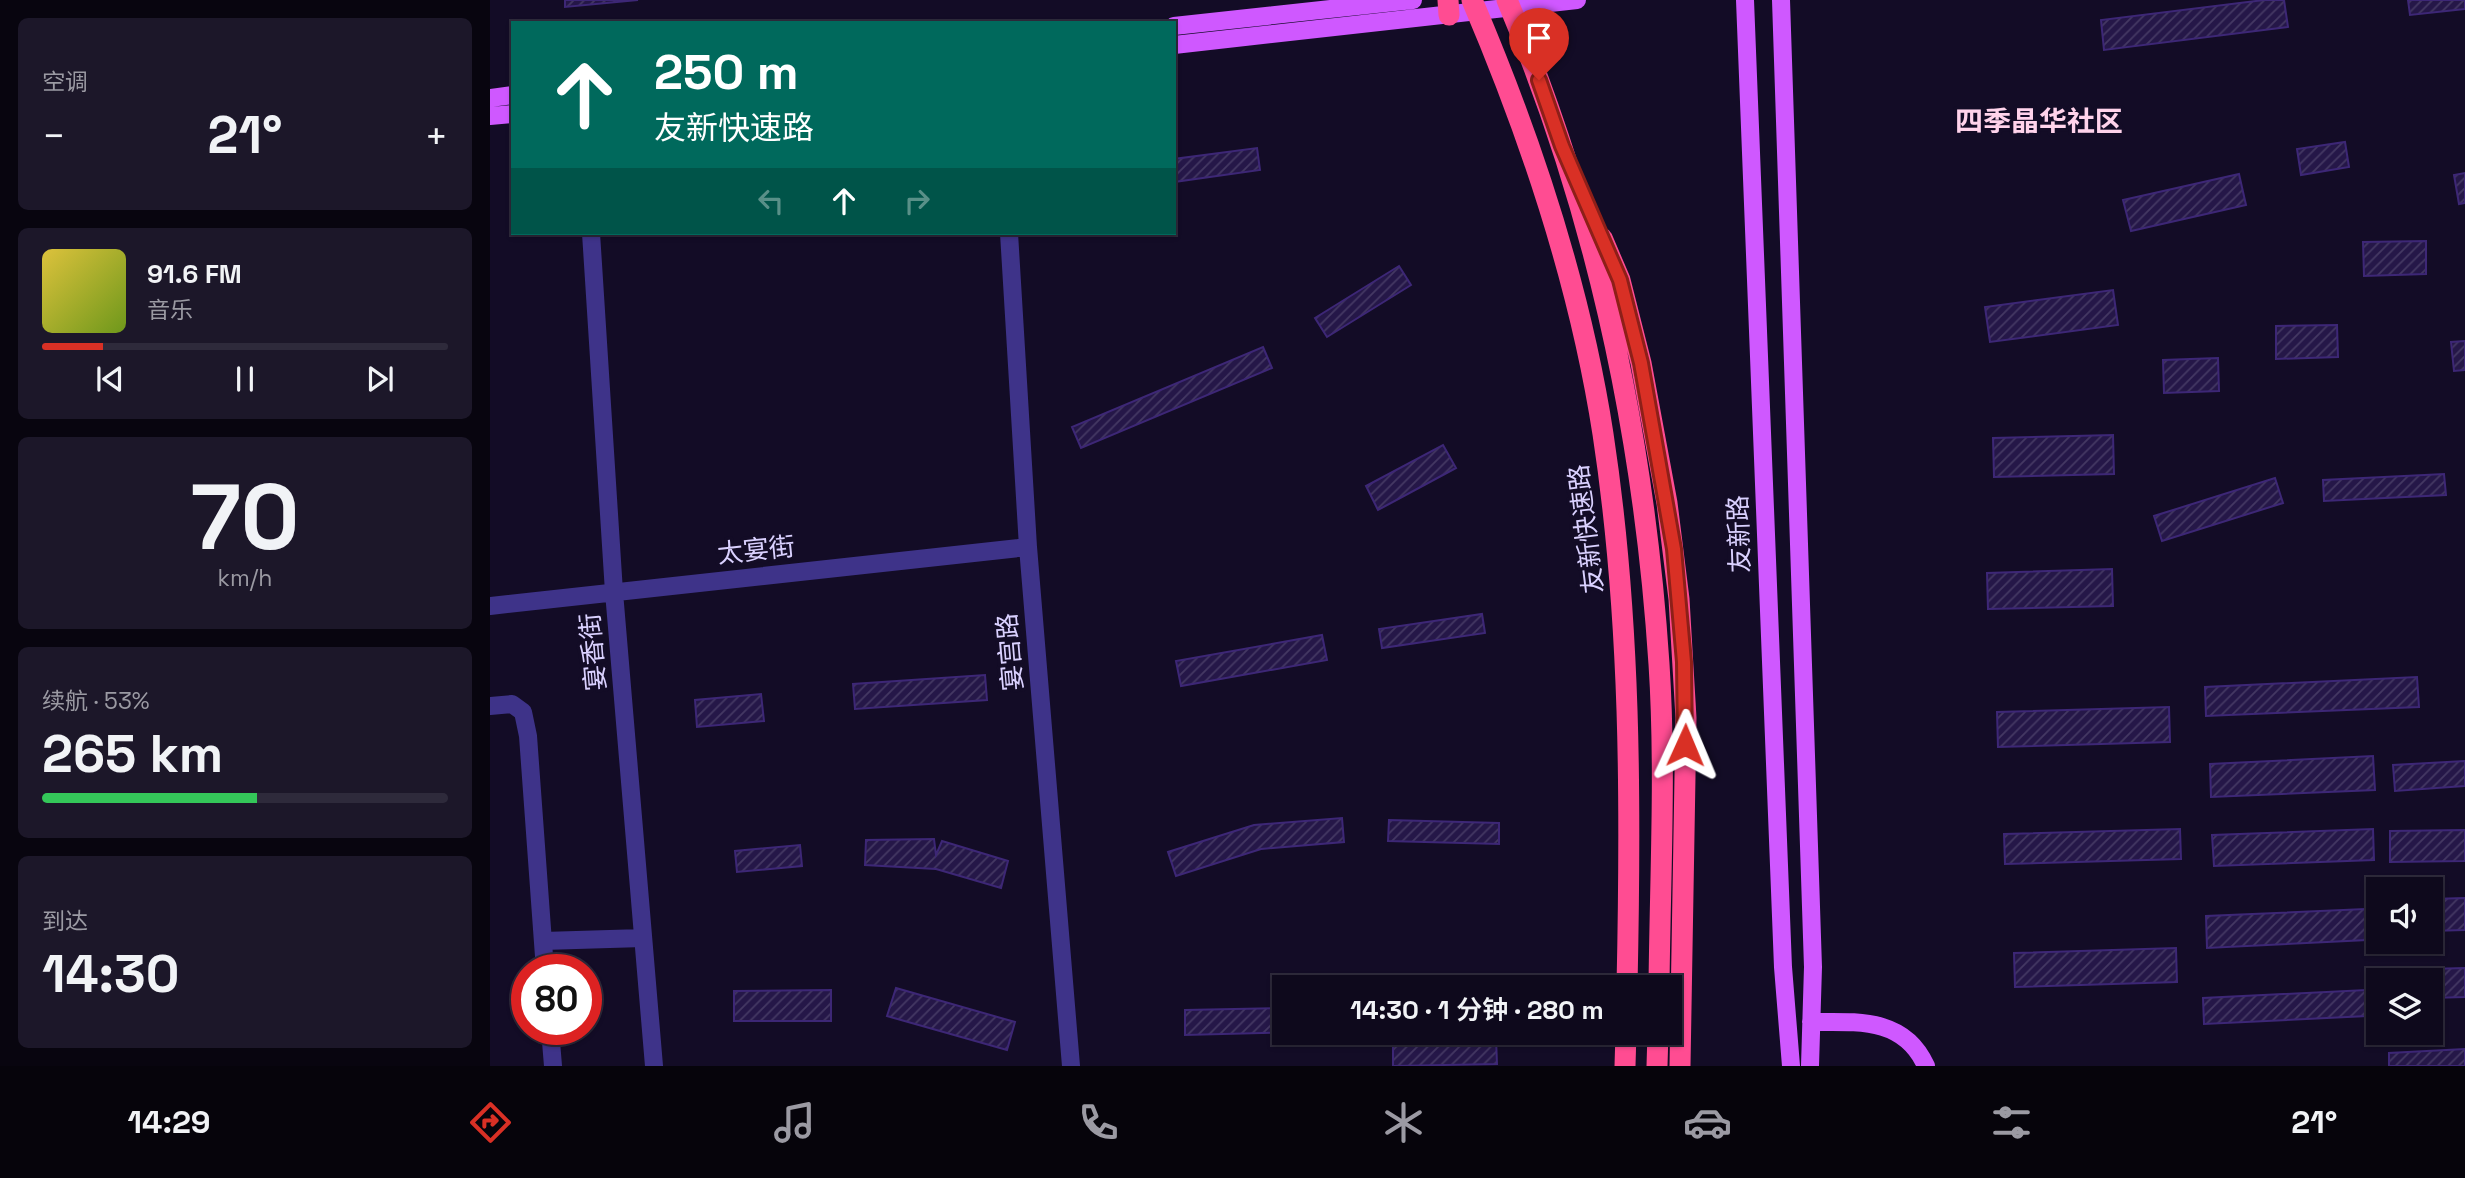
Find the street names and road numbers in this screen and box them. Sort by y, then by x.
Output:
street label: 友新快速路 [1561,462,1611,596]
street label: 友新路 [1721,494,1757,574]
street label: 太宴街 [715,529,797,571]
street label: 宴香街 [573,612,613,692]
street label: 宴宫路 [990,612,1030,692]

